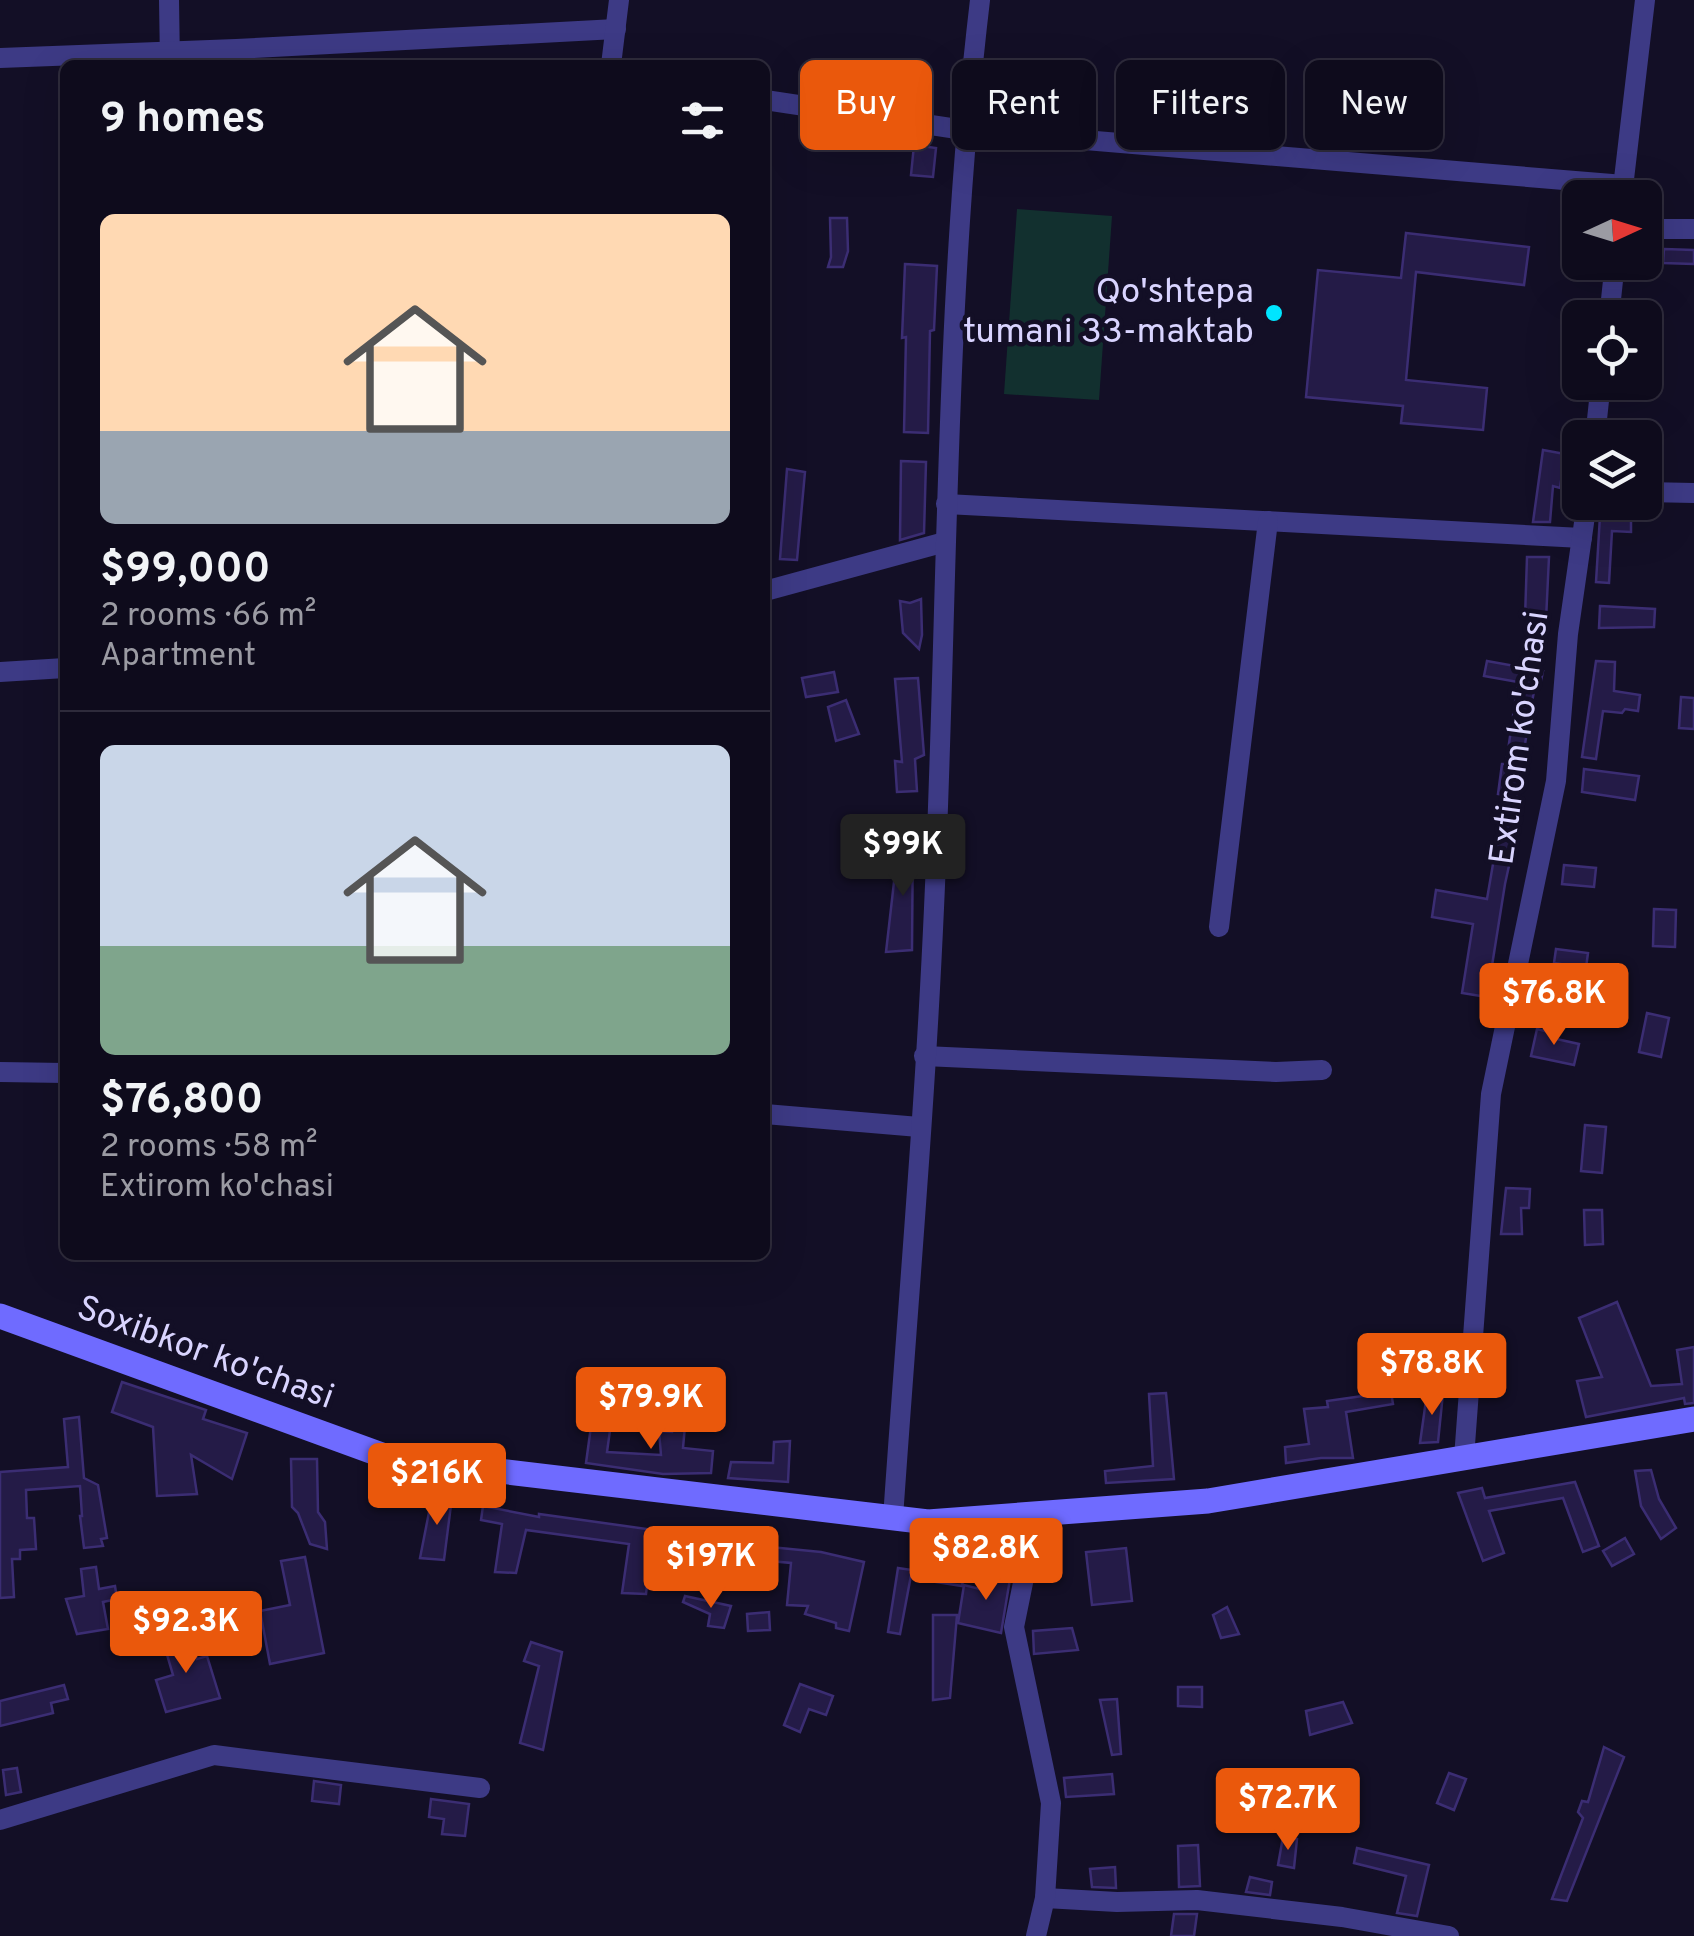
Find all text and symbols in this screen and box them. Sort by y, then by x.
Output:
chip: Buy [800,60,932,150]
chip: Rent [952,60,1096,150]
chip: Filters [1116,60,1285,150]
chip: New [1305,60,1443,150]
icon: filters [675,93,730,148]
text: 9 homes [100,94,265,147]
north arrow [1562,180,1662,280]
map controls [1562,180,1662,520]
place label: Qo'shtepa tumani 33-maktab [963,271,1254,355]
icon: home [325,279,505,459]
button: locate [1562,300,1662,400]
marker: Qo'shtepa tumani 33-maktab [1263,302,1285,324]
button: layers [1562,420,1662,520]
text: $99,000 [100,544,271,597]
text: 2 rooms · 66 m² [100,597,316,637]
street label: Extirom ko'chasi [1481,608,1561,868]
text: Apartment [100,637,256,677]
icon: home [325,810,505,990]
pin: $99K [844,814,962,899]
text: $99K [862,826,944,866]
pin: $76.8K [1473,963,1635,1048]
text: $76.8K [1501,975,1607,1015]
text: $76,800 [100,1075,263,1128]
text: 2 rooms · 58 m² [100,1128,318,1168]
text: Extirom ko'chasi [100,1168,334,1208]
street label: Soxibkor ko'chasi [71,1287,339,1421]
pin: $78.8K [1351,1333,1513,1418]
text: $78.8K [1379,1345,1485,1385]
pin: $79.9K [570,1367,732,1452]
text: $79.9K [598,1379,704,1419]
pin: $216K [367,1443,507,1528]
text: $216K [390,1455,484,1495]
pin: $82.8K [905,1518,1067,1603]
pin: $197K [641,1526,781,1611]
text: $82.8K [932,1530,1040,1570]
text: $197K [666,1538,756,1578]
pin: $92.3K [105,1591,267,1676]
text: $92.3K [132,1603,240,1643]
pin: $72.7K [1207,1768,1369,1853]
text: $72.7K [1238,1780,1338,1820]

